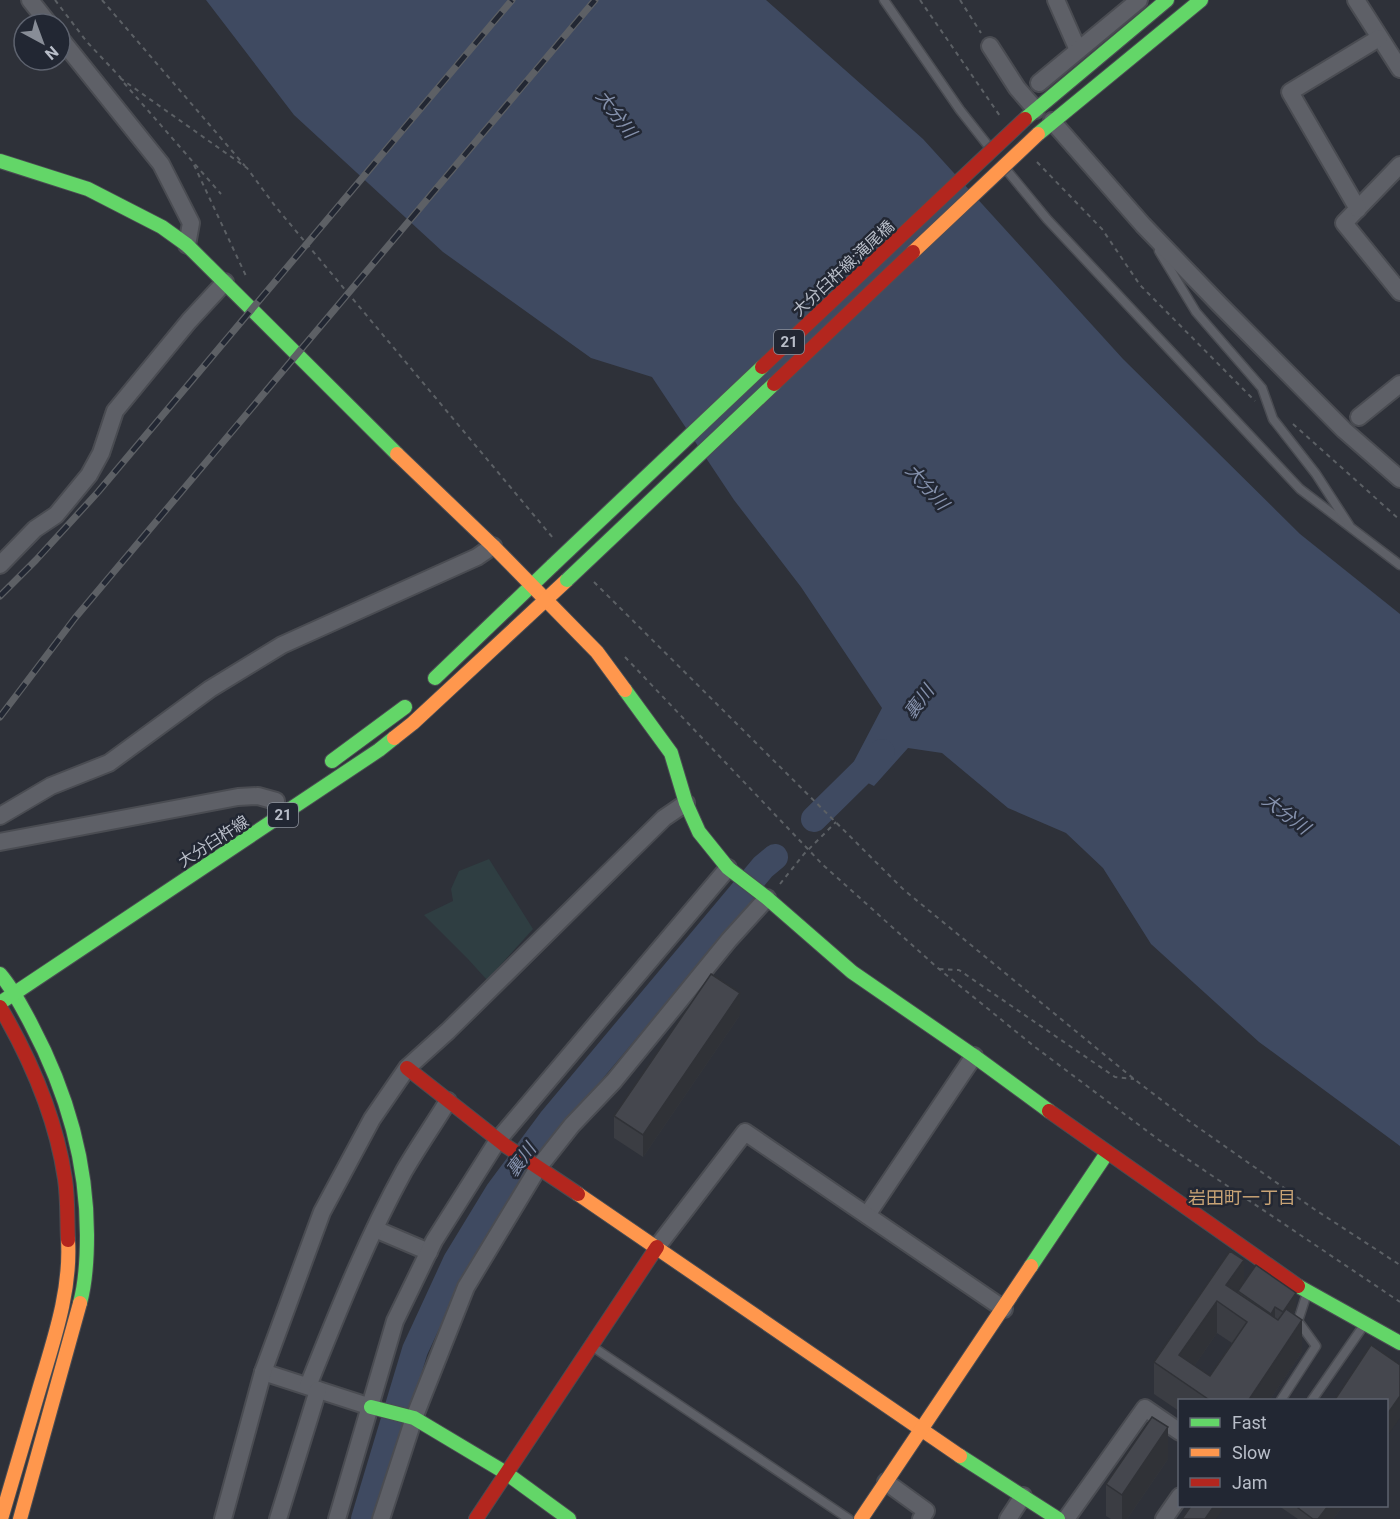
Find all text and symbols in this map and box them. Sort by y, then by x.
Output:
north arrow [12,12,72,72]
text: N [41,42,62,64]
water label: 大分川 [592,86,642,143]
street label: 大分臼杵線;滝尾橋 [789,217,898,320]
road number: 21 [774,330,804,354]
water label: 大分川 [902,460,955,515]
water label: 裏川 [899,679,939,722]
water label: 大分川 [1258,789,1316,839]
road number: 21 [268,803,298,827]
street label: 大分臼杵線 [175,812,252,871]
water label: 裏川 [501,1137,541,1180]
district label: 岩田町一丁目 [1188,1187,1296,1208]
legend [1178,1399,1388,1507]
text: Fast [1232,1412,1267,1433]
text: Slow [1232,1442,1271,1463]
text: Jam [1232,1472,1268,1493]

